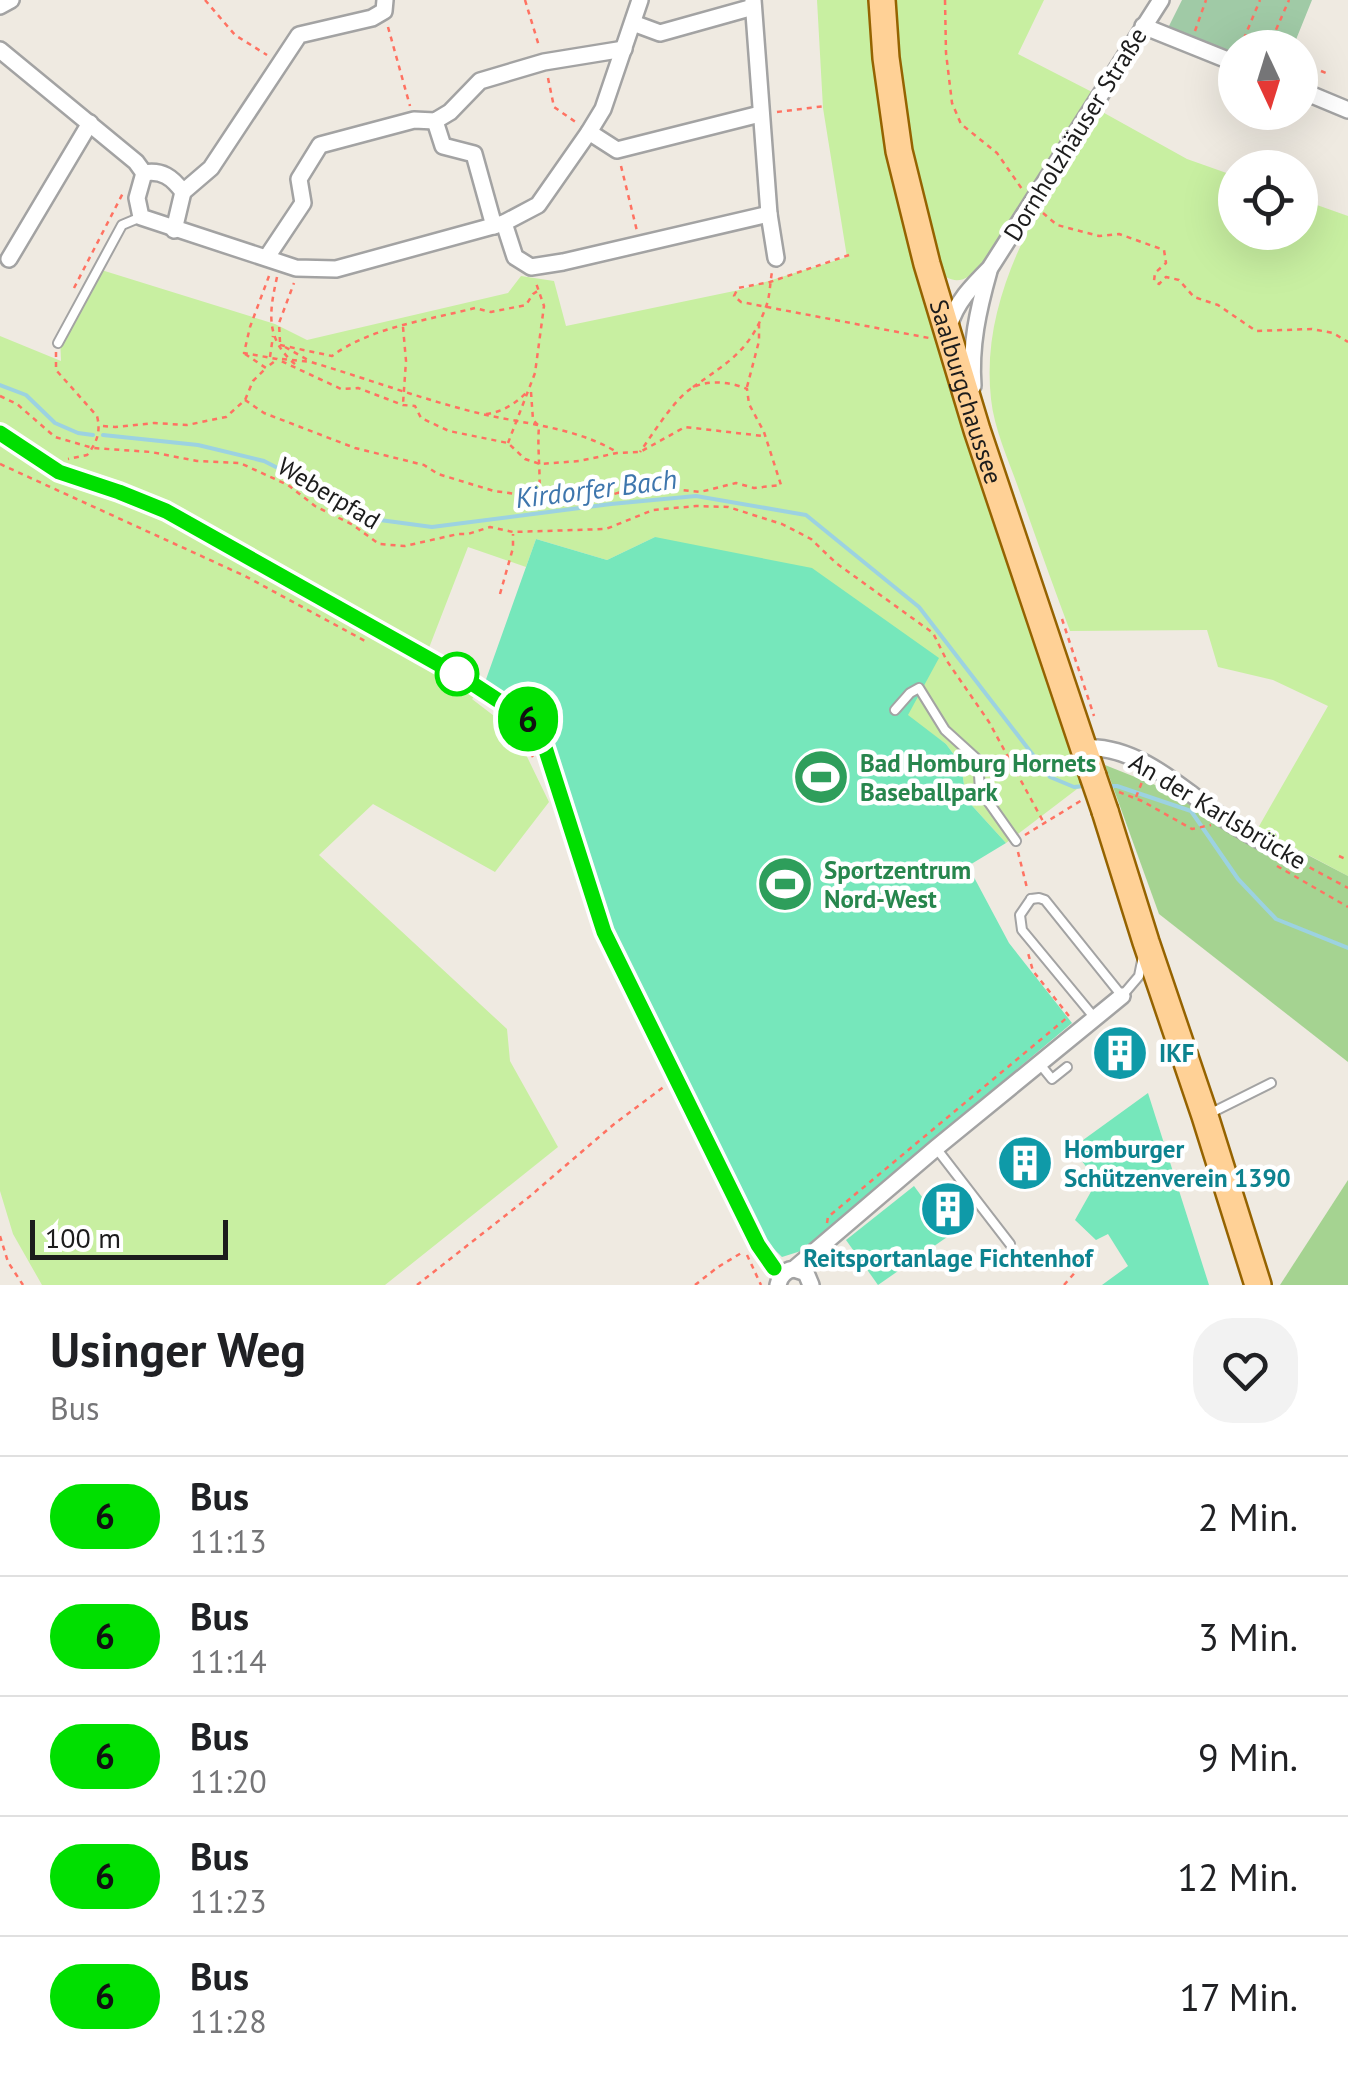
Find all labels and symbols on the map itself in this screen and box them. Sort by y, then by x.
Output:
street label: Dornholzhäuser Straße [996,21,1154,247]
north arrow [1218,30,1318,130]
street label: Saalburgchaussee [923,296,1010,488]
street label: Weberpfad [272,450,386,536]
water label: Kirdorfer Bach [513,460,679,516]
unlabelled marker [436,653,478,695]
line badge: 6 [496,686,560,752]
street label: An der Karlsbrücke [1124,746,1312,876]
sports icon: Bad Homburg Hornets Baseballpark [791,747,851,807]
place label: Bad Homburg Hornets Baseballpark [860,747,1096,808]
sports icon: Sportzentrum Nord-West [755,854,815,914]
place label: Sportzentrum Nord-West [824,854,971,915]
building icon: IKF [1090,1023,1150,1083]
place label: IKF [1159,1037,1194,1069]
building icon: Homburger Schützenverein 1390 [995,1133,1055,1193]
place label: Homburger Schützenverein 1390 [1064,1133,1291,1194]
building icon: Reitsportanlage Fichtenhof [918,1179,978,1239]
scale bar [30,1215,228,1260]
place label: Reitsportanlage Fichtenhof [803,1242,1095,1274]

